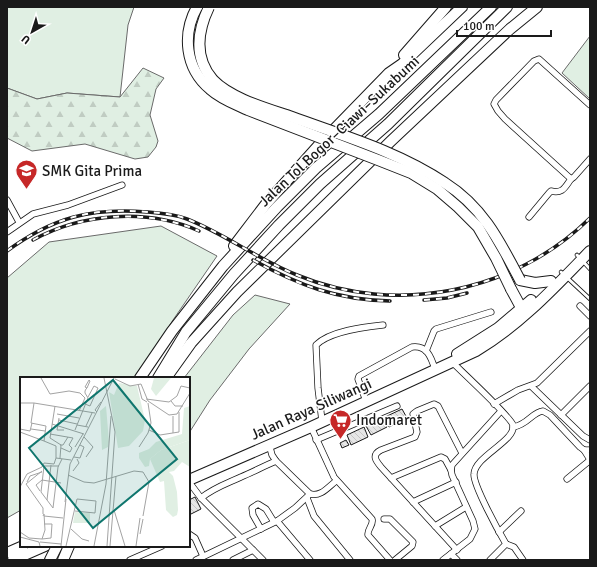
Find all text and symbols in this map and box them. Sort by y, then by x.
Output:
north arrow [12,12,52,52]
scale bar [457,12,551,38]
text: 100 m [463,19,495,34]
text: U [19,32,33,47]
street label: Jalan Tol Bogor–Ciawi–Sukabumi [255,52,423,210]
school or university icon: SMK Gita Prima [13,158,39,191]
place label: SMK Gita Prima [42,162,142,180]
street label: Jalan Raya Siliwangi [248,374,374,444]
inset map [20,377,190,547]
supermarket icon: Indomaret [327,407,353,440]
place label: Indomaret [356,411,422,429]

